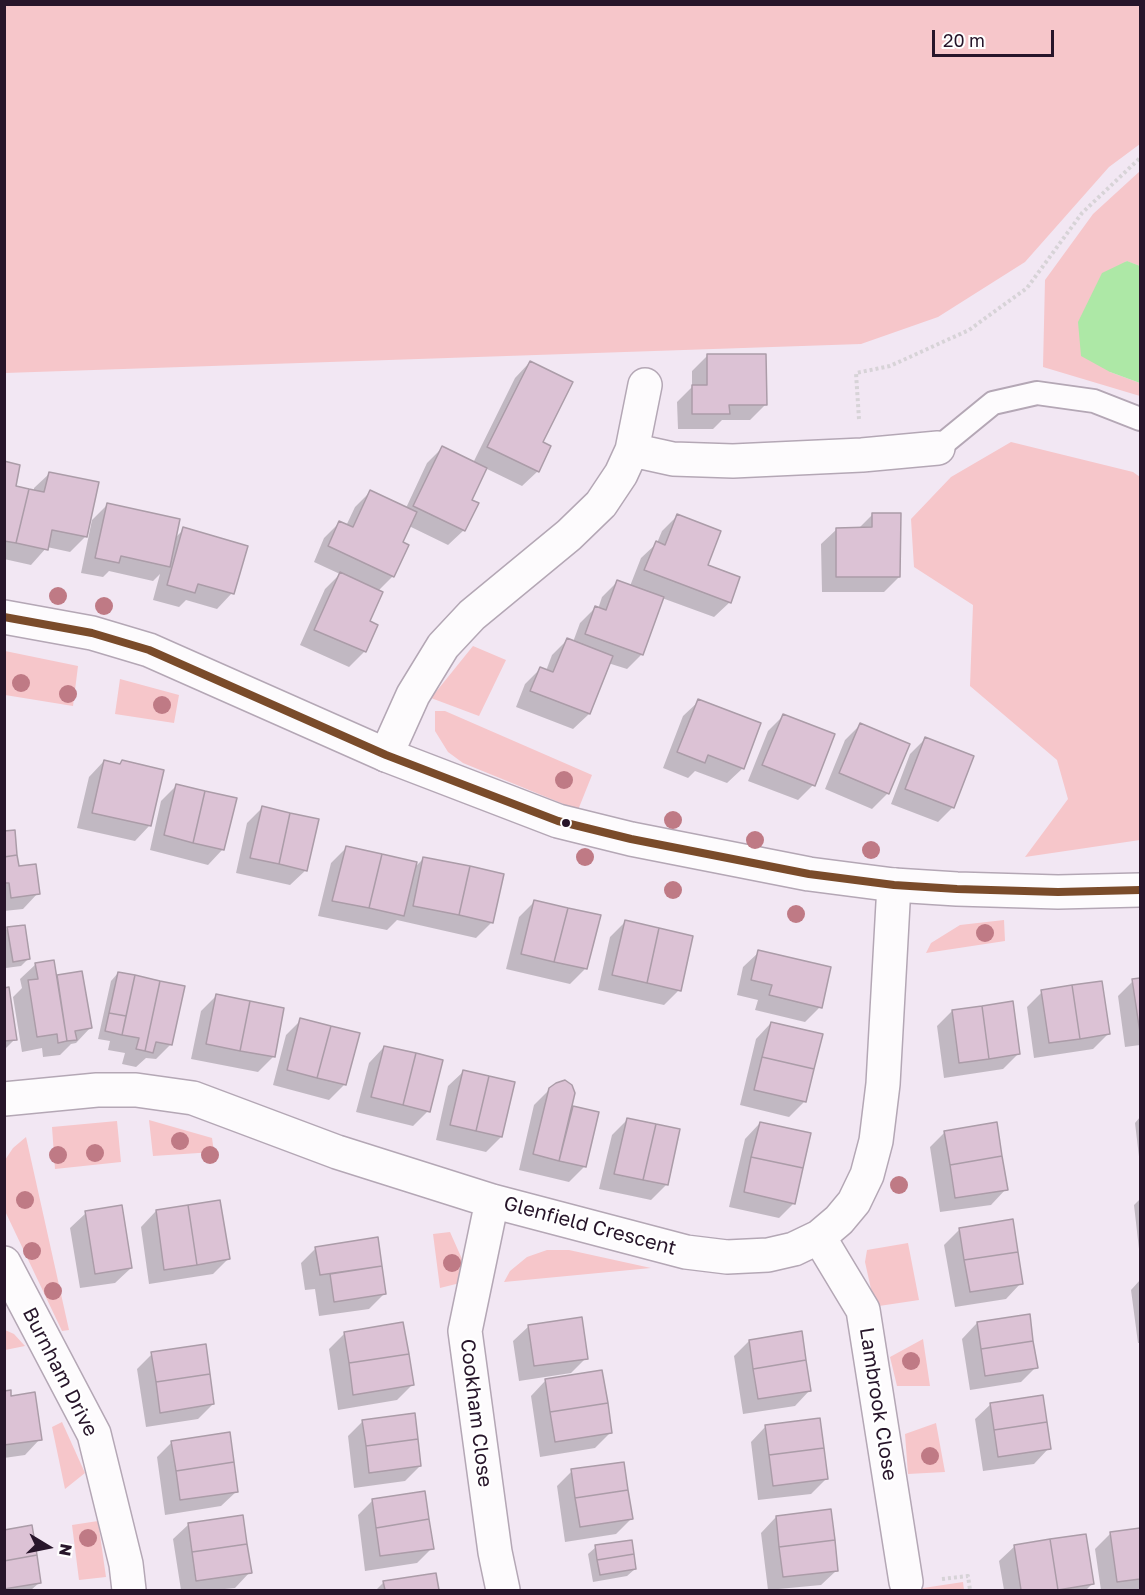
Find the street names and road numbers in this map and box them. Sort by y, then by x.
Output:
street label: Glenfield Crescent [501,1191,679,1261]
street label: Burnham Drive [17,1304,103,1440]
street label: Lambrook Close [854,1326,902,1482]
street label: Cookham Close [455,1337,497,1489]

